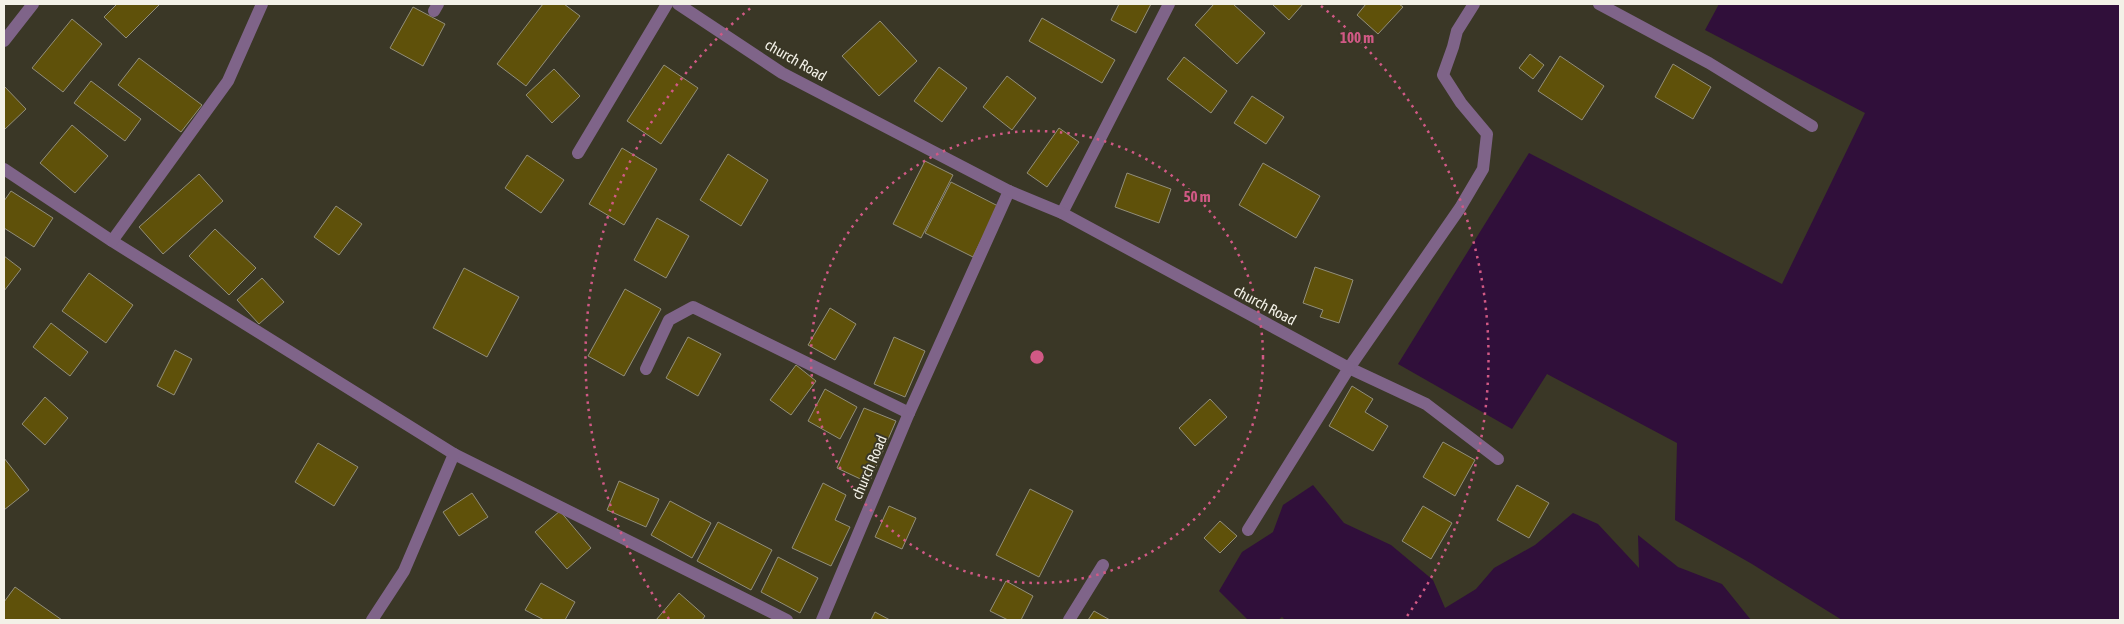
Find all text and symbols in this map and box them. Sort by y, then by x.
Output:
text: 100 m [1340,29,1374,46]
street label: church Road [762,36,830,84]
text: 50 m [1184,188,1211,205]
street label: church Road [1231,282,1299,328]
centre of rings [1028,348,1046,366]
street label: church Road [848,432,890,502]

